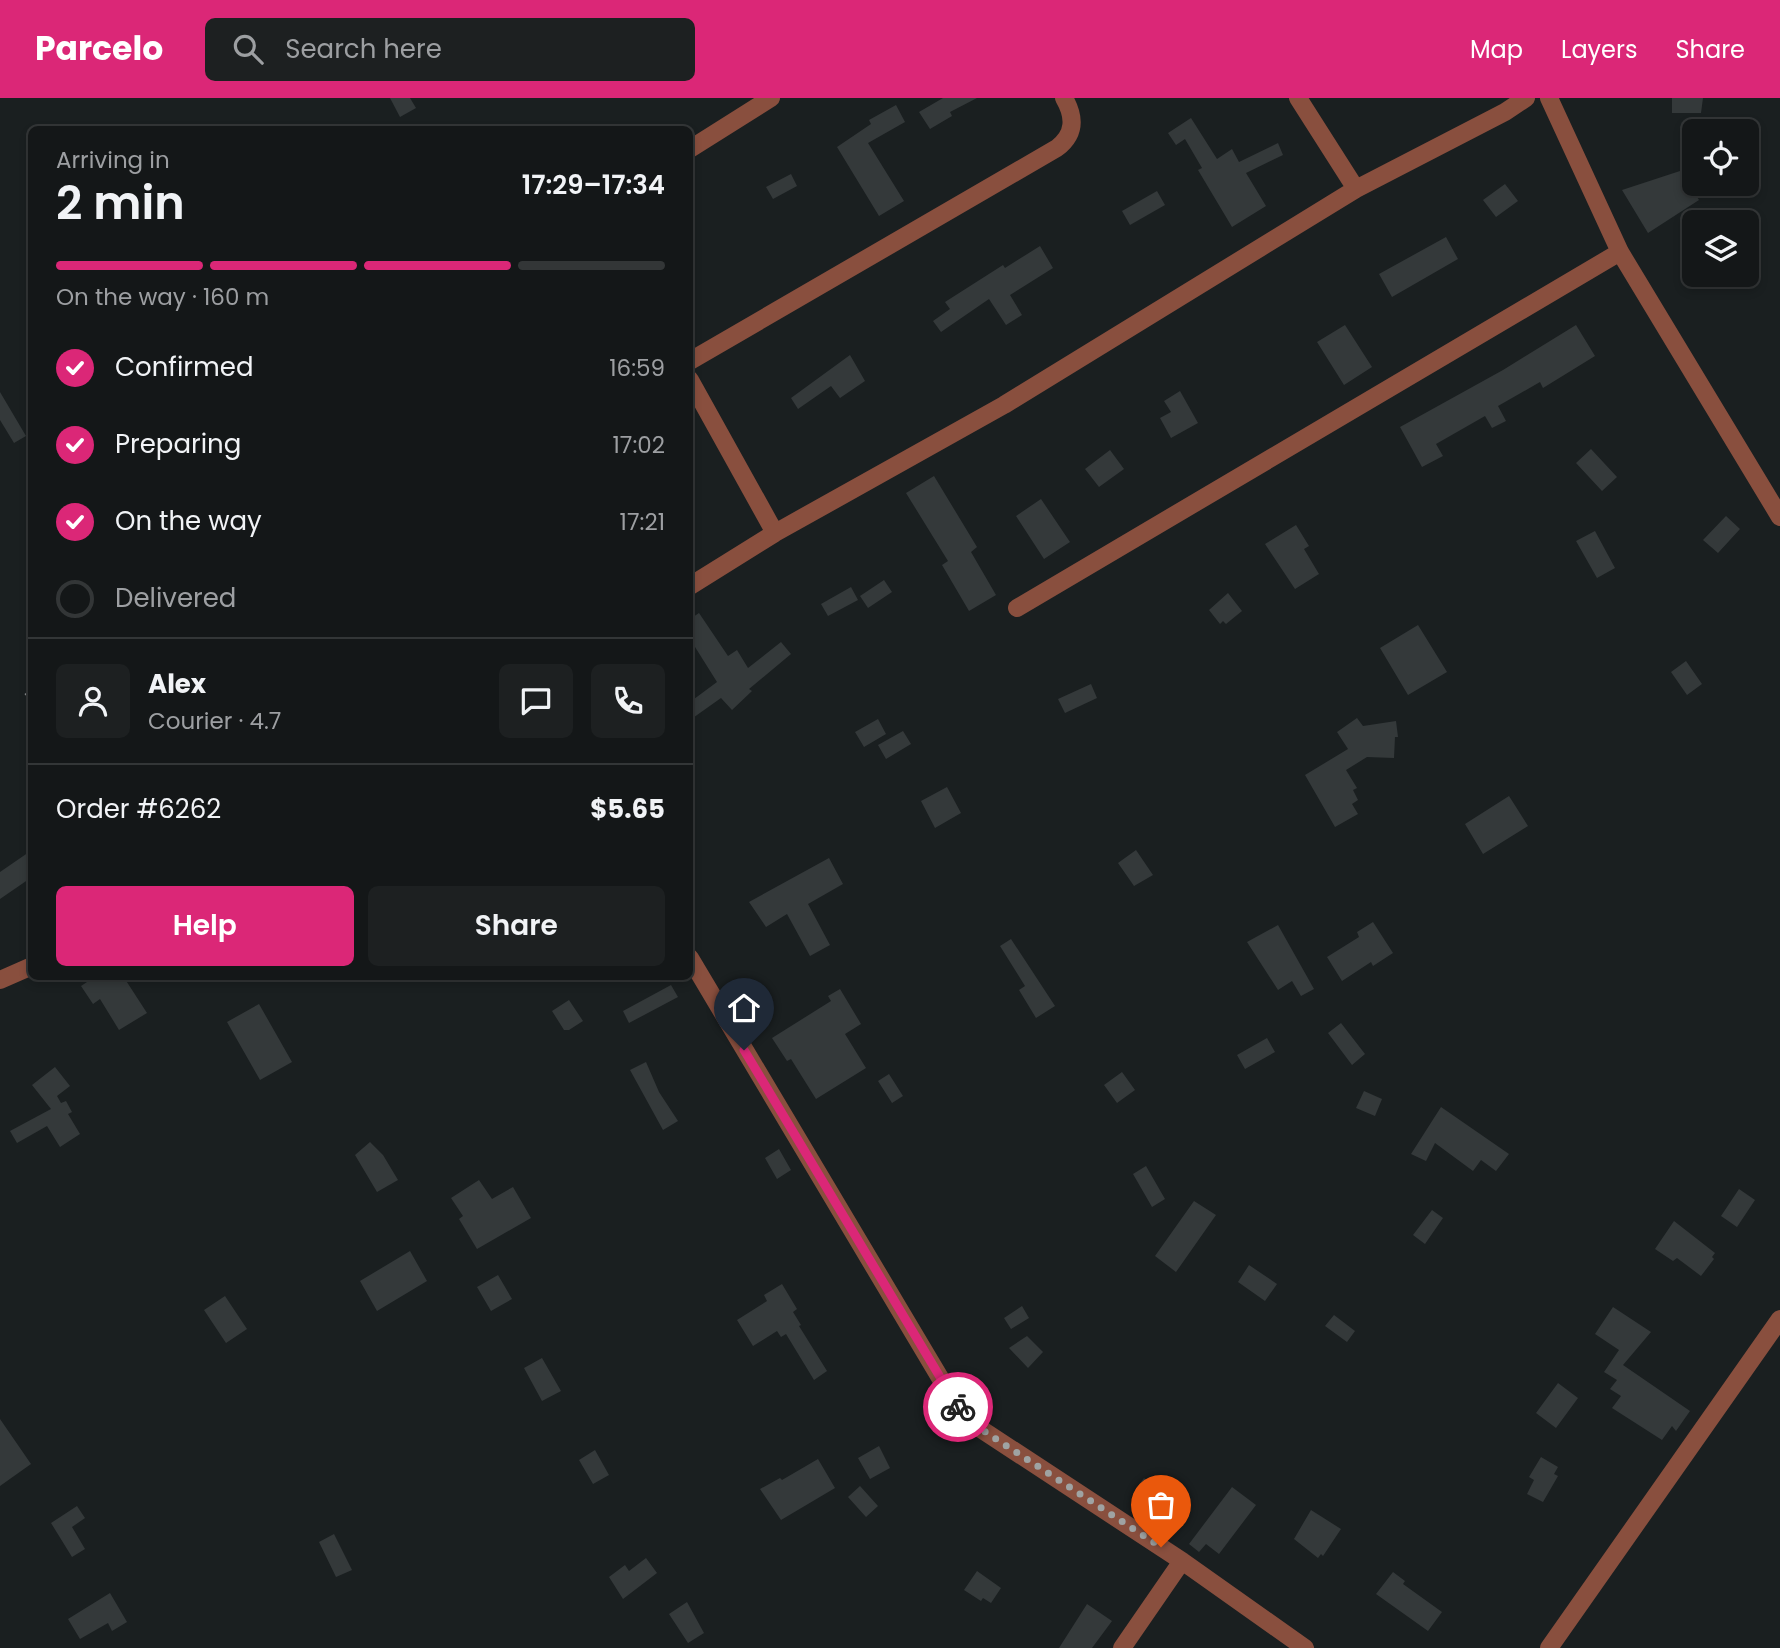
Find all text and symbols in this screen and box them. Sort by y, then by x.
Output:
search box [205,18,695,81]
text: Parcelo [35,25,163,72]
icon: search [229,30,267,68]
text: Search here [285,31,442,67]
text: Map [1470,33,1523,66]
text: Layers [1561,33,1637,66]
text: Share [1675,33,1745,66]
map controls [1682,119,1759,287]
button: locate [1682,119,1759,196]
text: Arriving in [56,144,170,176]
text: 17:29–17:34 [522,167,665,203]
text: 2 min [56,171,185,235]
button: layers [1682,210,1759,287]
text: On the way · 160 m [56,281,269,313]
icon: check [56,349,94,387]
text: Confirmed [115,349,253,385]
text: 16:59 [609,352,665,384]
icon: check [56,426,94,464]
text: Preparing [115,426,241,462]
text: 17:02 [613,429,665,461]
icon: check [56,503,94,541]
text: On the way [115,503,262,539]
text: 17:21 [620,506,665,538]
text: Delivered [115,580,236,616]
button: person [56,664,130,738]
button: chat [499,664,573,738]
button: phone [591,664,665,738]
text: Alex [148,666,206,702]
text: Courier · 4.7 [148,705,281,737]
text: Order #6262 [56,791,221,827]
text: $5.65 [590,791,665,827]
button: Help [56,886,354,966]
button: Share [368,886,665,966]
pin [714,978,774,1050]
icon: home [725,989,763,1027]
courier [923,1372,993,1442]
icon: bike [939,1388,977,1426]
pin [1131,1475,1191,1547]
icon: bag [1142,1486,1180,1524]

